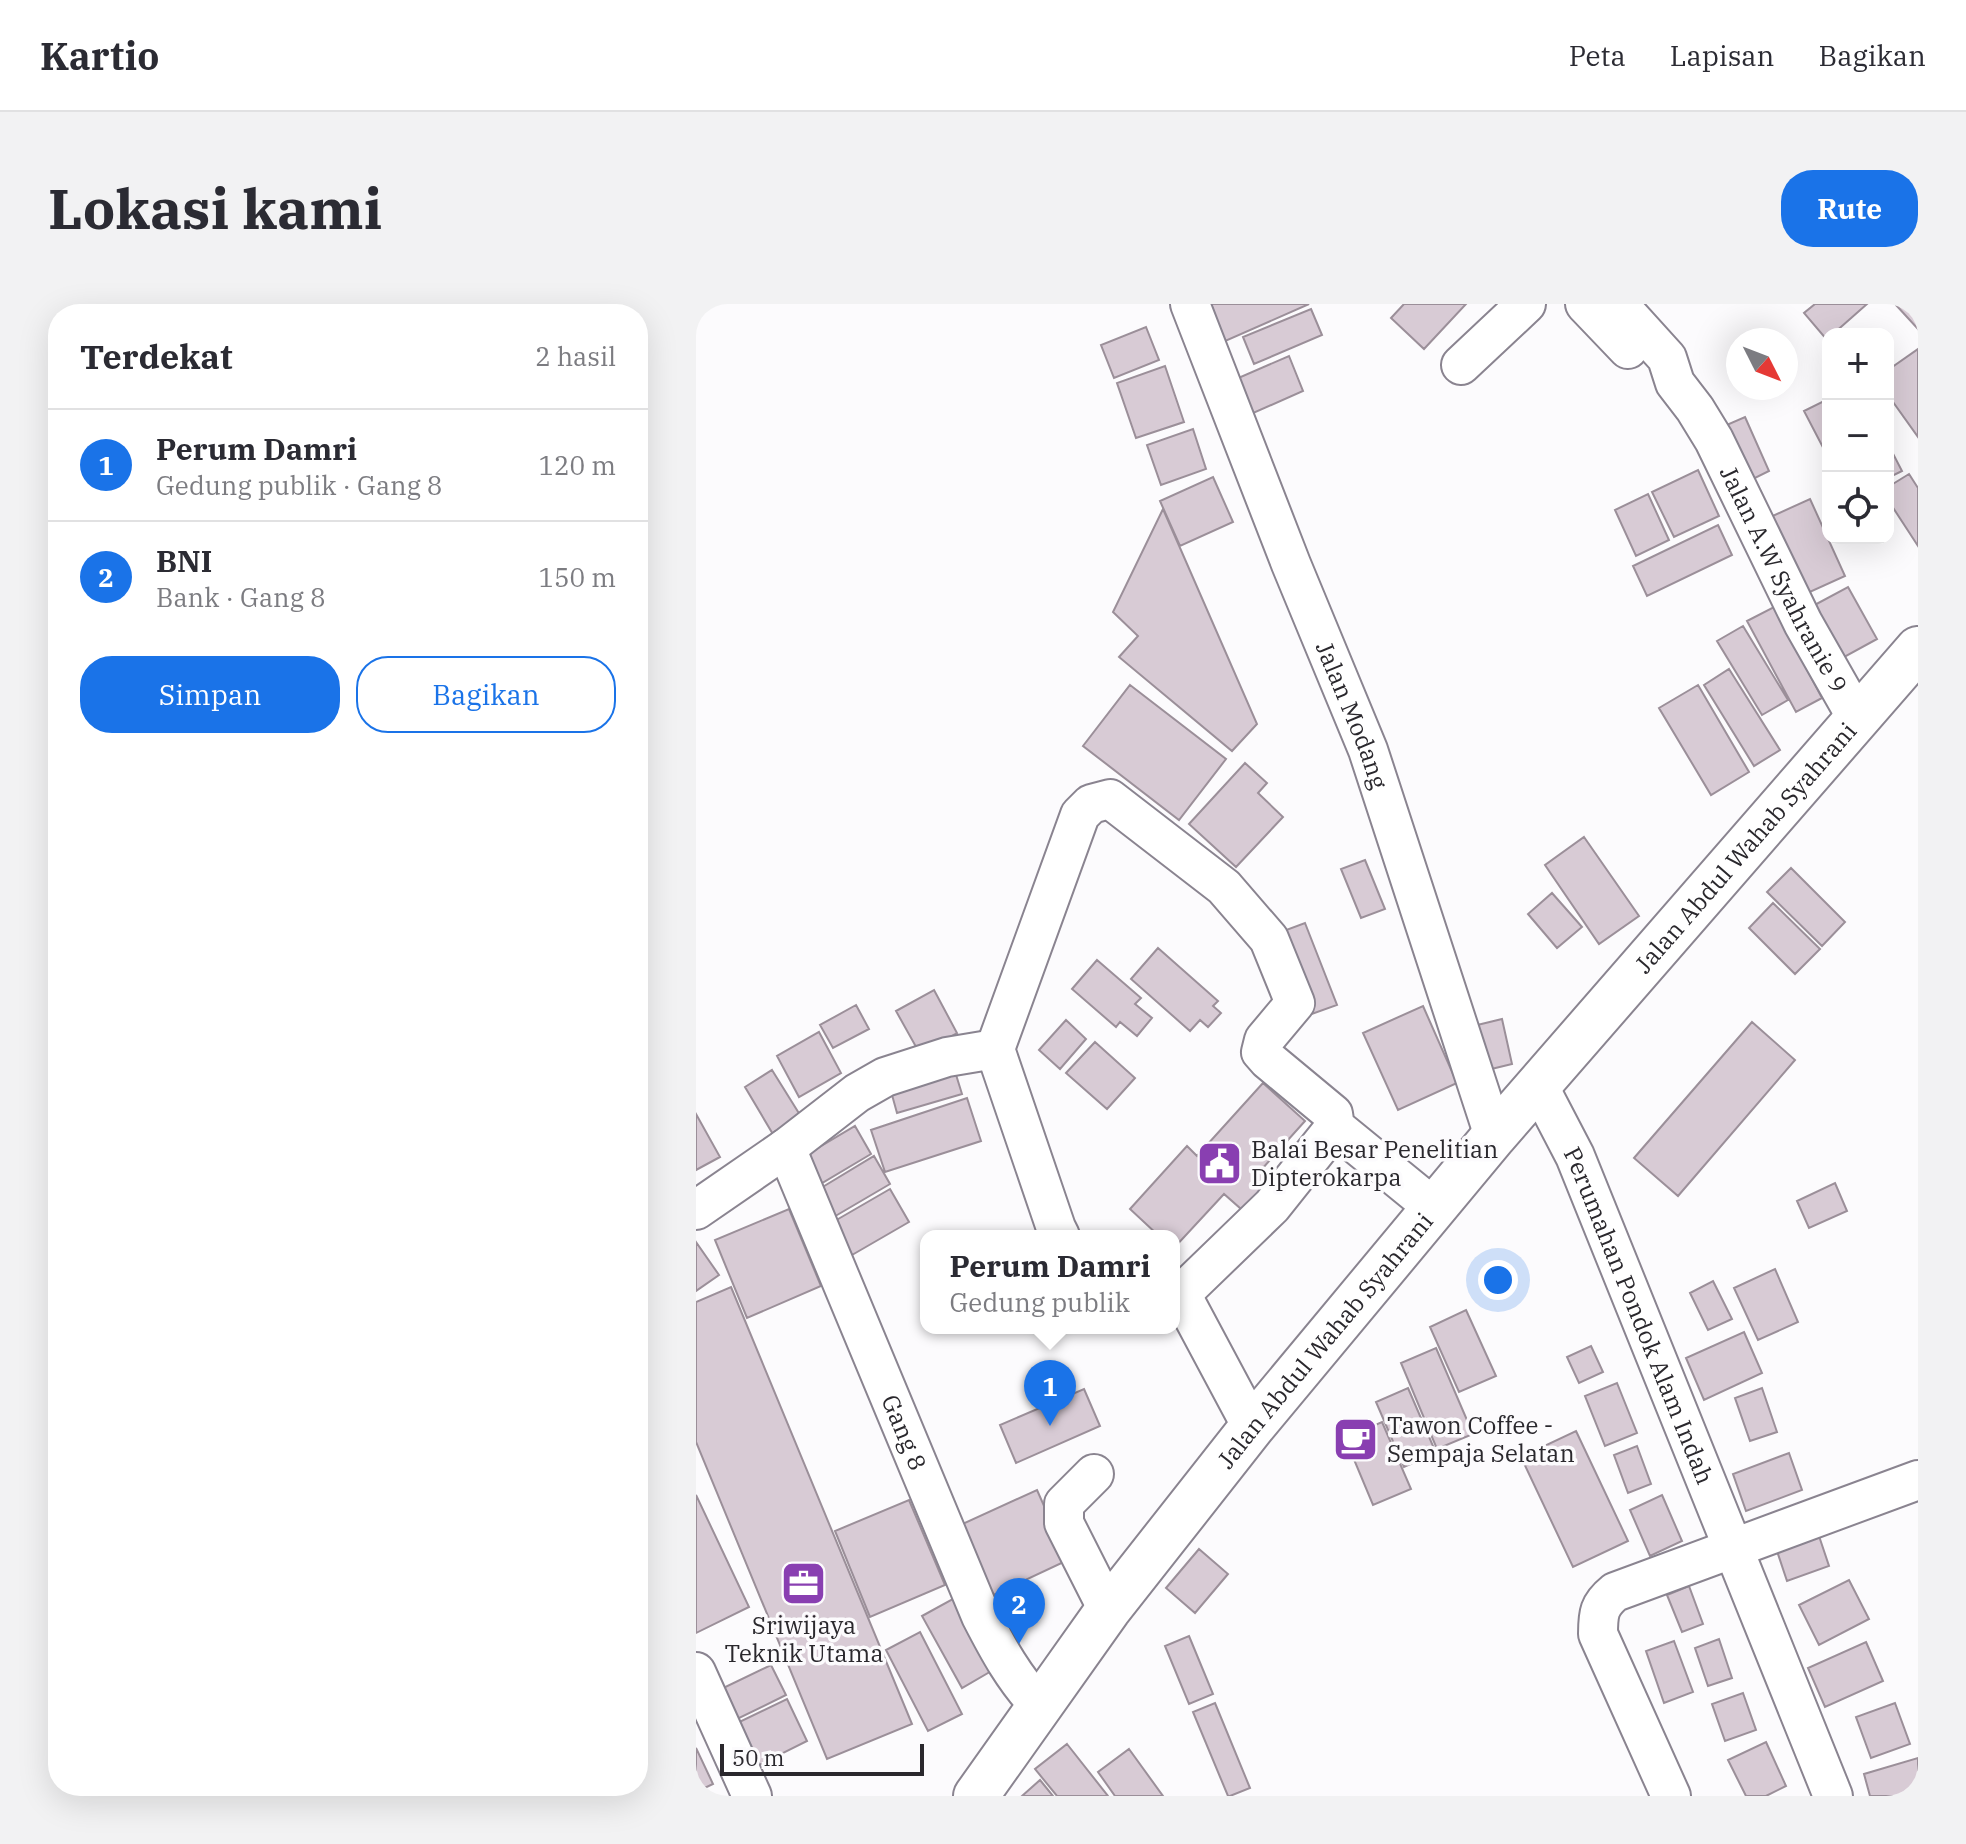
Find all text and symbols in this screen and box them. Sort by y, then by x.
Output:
text: Kartio [40,31,159,80]
text: Peta [1569,37,1626,74]
text: Lapisan [1670,37,1775,74]
text: Bagikan [1819,37,1926,74]
button: Rute [1781,170,1918,247]
text: Lokasi kami [48,172,382,244]
north arrow [1726,328,1798,400]
map controls [1822,328,1894,544]
button: + [1822,328,1894,400]
text: Terdekat [80,334,233,378]
text: 2 hasil [535,339,616,373]
button: − [1822,400,1894,472]
text: Perum Damri [156,429,357,468]
text: 1 [98,448,114,482]
text: 120 m [538,448,616,482]
street label: Jalan A.W Syahranie 9 [1713,460,1855,698]
text: Gedung publik · Gang 8 [156,468,442,502]
button: locate [1822,472,1894,544]
text: BNI [156,541,212,580]
text: 2 [98,560,114,594]
text: 150 m [538,560,616,594]
text: Bank · Gang 8 [156,580,326,614]
street label: Jalan Modang [1309,636,1396,793]
button: Simpan [80,656,340,733]
button: Bagikan [356,656,616,733]
street label: Jalan Abdul Wahab Syahrani [1627,715,1863,980]
place label: Balai Besar Penelitian Dipterokarpa [1251,1133,1498,1193]
public building icon: Balai Besar Penelitian Dipterokarpa [1196,1139,1244,1187]
street label: Perumahan Pondok Alam Indah [1557,1141,1722,1489]
street label: Jalan Abdul Wahab Syahrani [1210,1206,1440,1475]
popup [920,1230,1180,1334]
text: Perum Damri [950,1246,1151,1285]
your location [1478,1260,1518,1300]
text: Gedung publik [950,1285,1130,1319]
pin: 1 [1024,1360,1076,1426]
street label: Gang 8 [874,1390,934,1475]
place label: Tawon Coffee - Sempaja Selatan [1387,1409,1575,1469]
cafe icon: Tawon Coffee - Sempaja Selatan [1332,1415,1380,1463]
office icon: Sriwijaya Teknik Utama [780,1559,828,1607]
pin: 2 [993,1578,1045,1644]
place label: Sriwijaya Teknik Utama [724,1609,884,1669]
scale bar [720,1740,924,1776]
text: 50 m [732,1743,784,1772]

